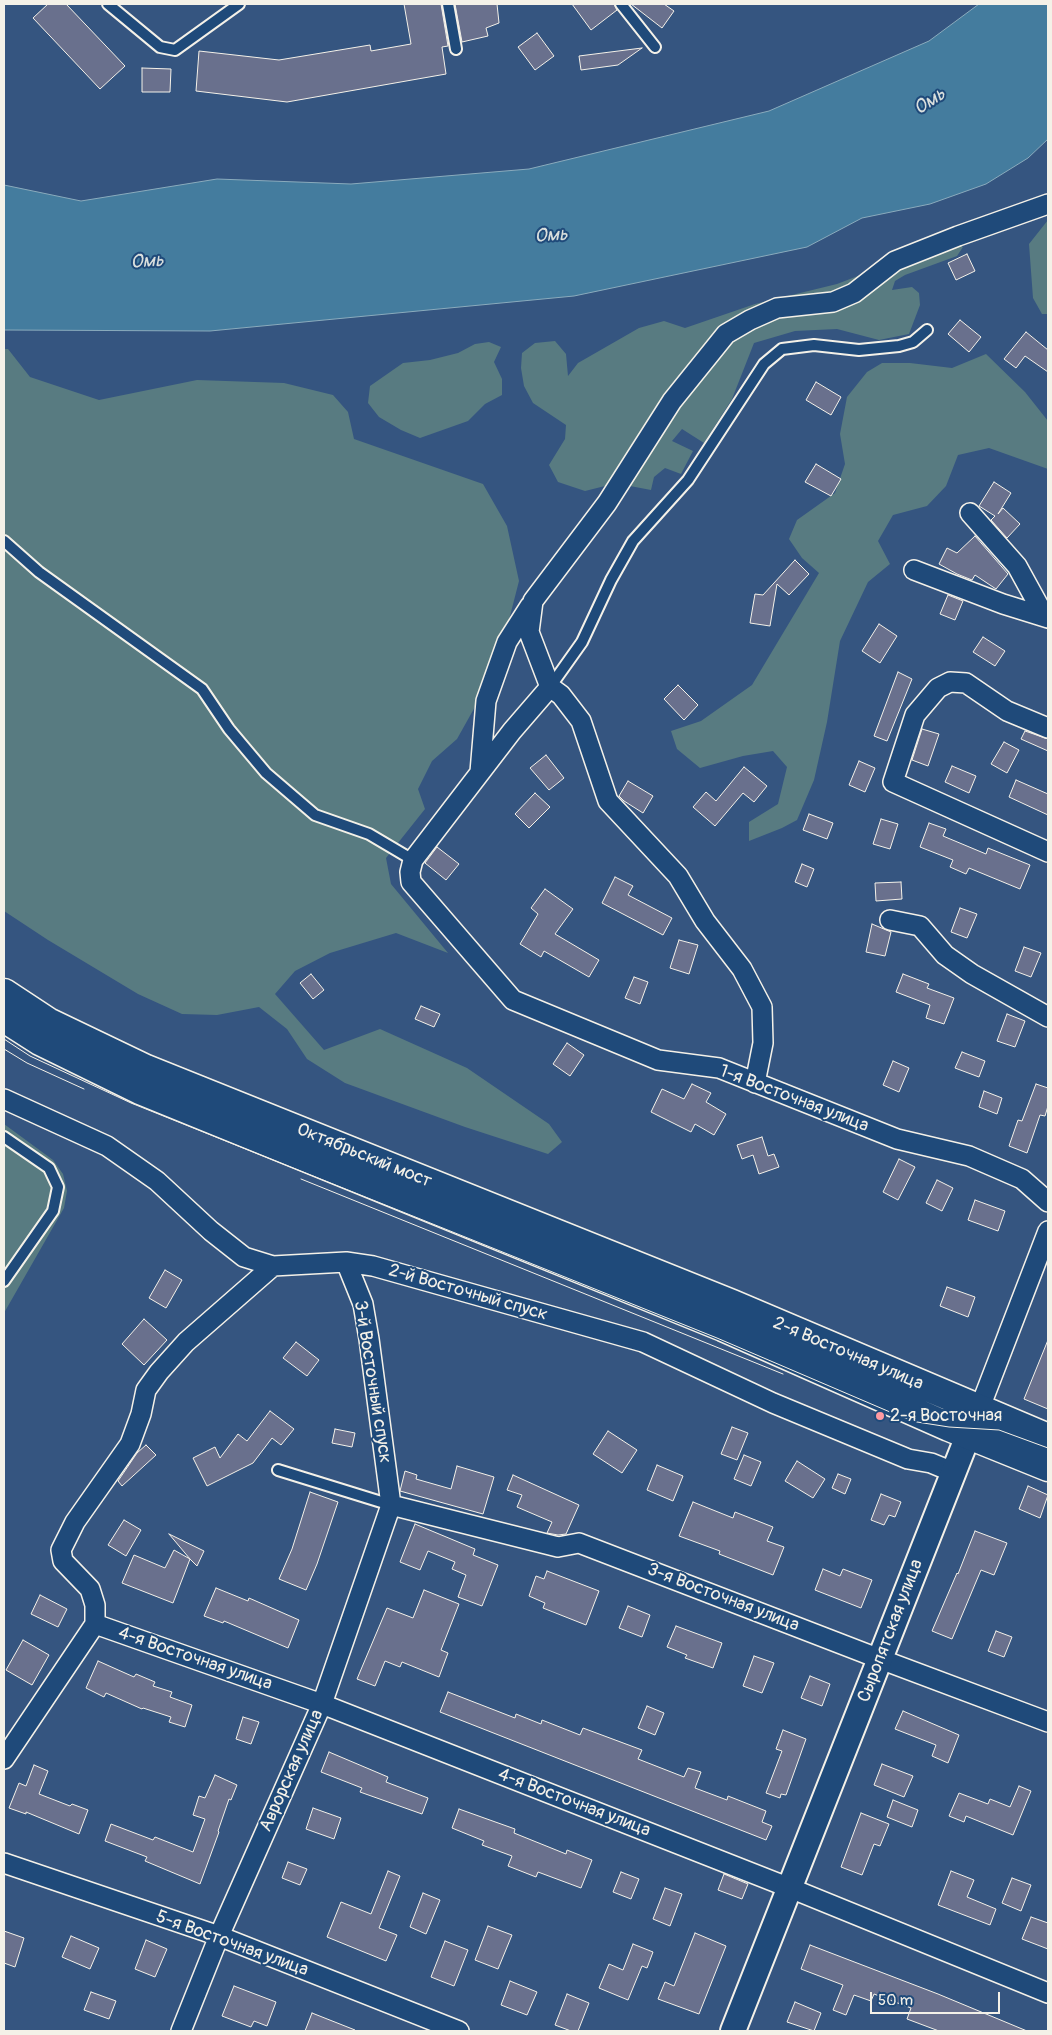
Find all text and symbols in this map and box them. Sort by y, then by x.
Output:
water label: Омь [910,83,950,121]
water label: Омь [534,223,568,249]
water label: Омь [130,249,164,275]
street label: 1-я Восточная улица [716,1061,872,1137]
street label: Октябрьский мост [293,1119,435,1193]
street label: 2-й Восточный спуск [386,1260,550,1326]
street label: 3-й Восточный спуск [348,1299,396,1465]
street label: 2-я Восточная улица [770,1313,926,1395]
place label: 2-я Восточная [890,1405,1002,1427]
marker: 2-я Восточная [874,1410,886,1422]
street label: Сыропятская улица [854,1556,928,1706]
street label: 3-я Восточная улица [644,1559,802,1637]
street label: 4-я Восточная улица [115,1623,275,1695]
street label: Аврорская улица [255,1707,329,1835]
street label: 4-я Восточная улица [495,1764,653,1842]
street label: 5-я Восточная улица [153,1906,311,1982]
scale bar [872,1982,1002,2014]
text: 50 m [878,1991,913,2010]

